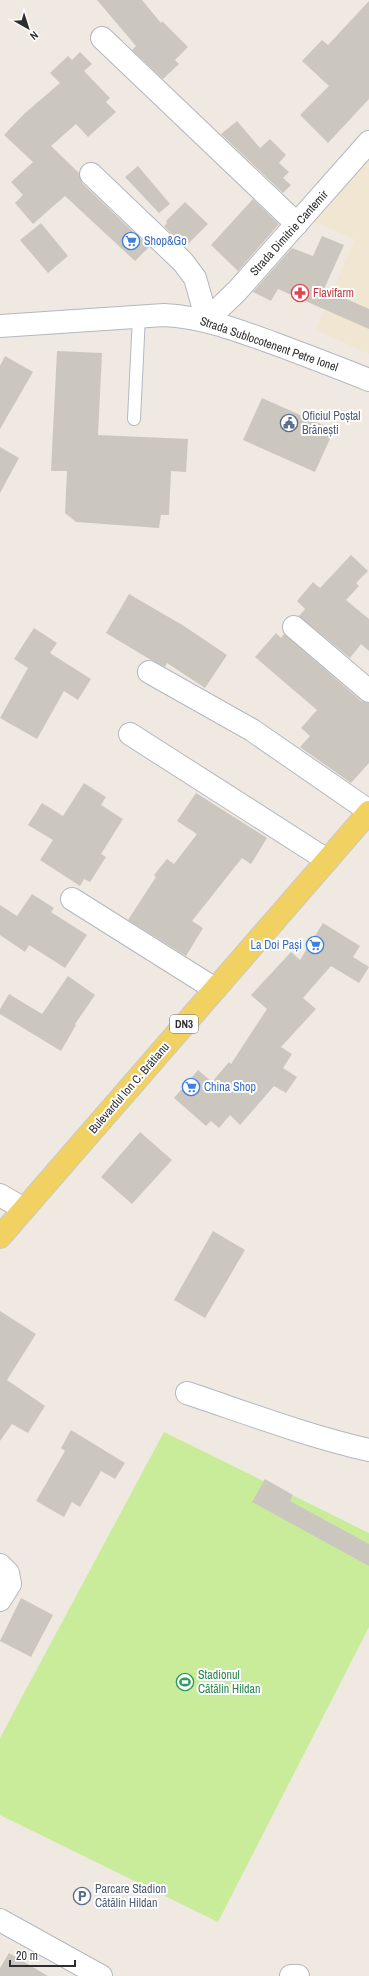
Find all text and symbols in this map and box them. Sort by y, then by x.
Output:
north arrow [8,8,48,48]
text: N [27,28,41,43]
street label: Strada Dimitrie Cantemir [246,186,332,279]
supermarket icon: Shop&Go [121,231,141,251]
place label: Shop&Go [144,233,187,249]
pharmacy icon: Flavifarm [290,283,310,303]
place label: Flavifarm [313,285,354,301]
street label: Strada Sublocotenent Petre Ionel [198,313,340,375]
place label: Oficiul Poștal Brănești [302,408,361,438]
public building icon: Oficiul Poștal Brănești [279,413,299,433]
supermarket icon: La Doi Pași [305,935,325,955]
place label: La Doi Pași [251,937,302,953]
road number: DN3 [170,1015,198,1033]
street label: Bulevardul Ion C. Brătianu [85,1039,173,1137]
supermarket icon: China Shop [181,1077,201,1097]
place label: China Shop [204,1079,256,1095]
place label: Stadionul Cătălin Hildan [198,1667,260,1697]
sports icon: Stadionul Cătălin Hildan [175,1672,195,1692]
place label: Parcare Stadion Cătălin Hildan [95,1881,166,1911]
parking icon: Parcare Stadion Cătălin Hildan [72,1886,92,1906]
scale bar [10,1942,75,1968]
text: 20 m [16,1948,38,1964]

